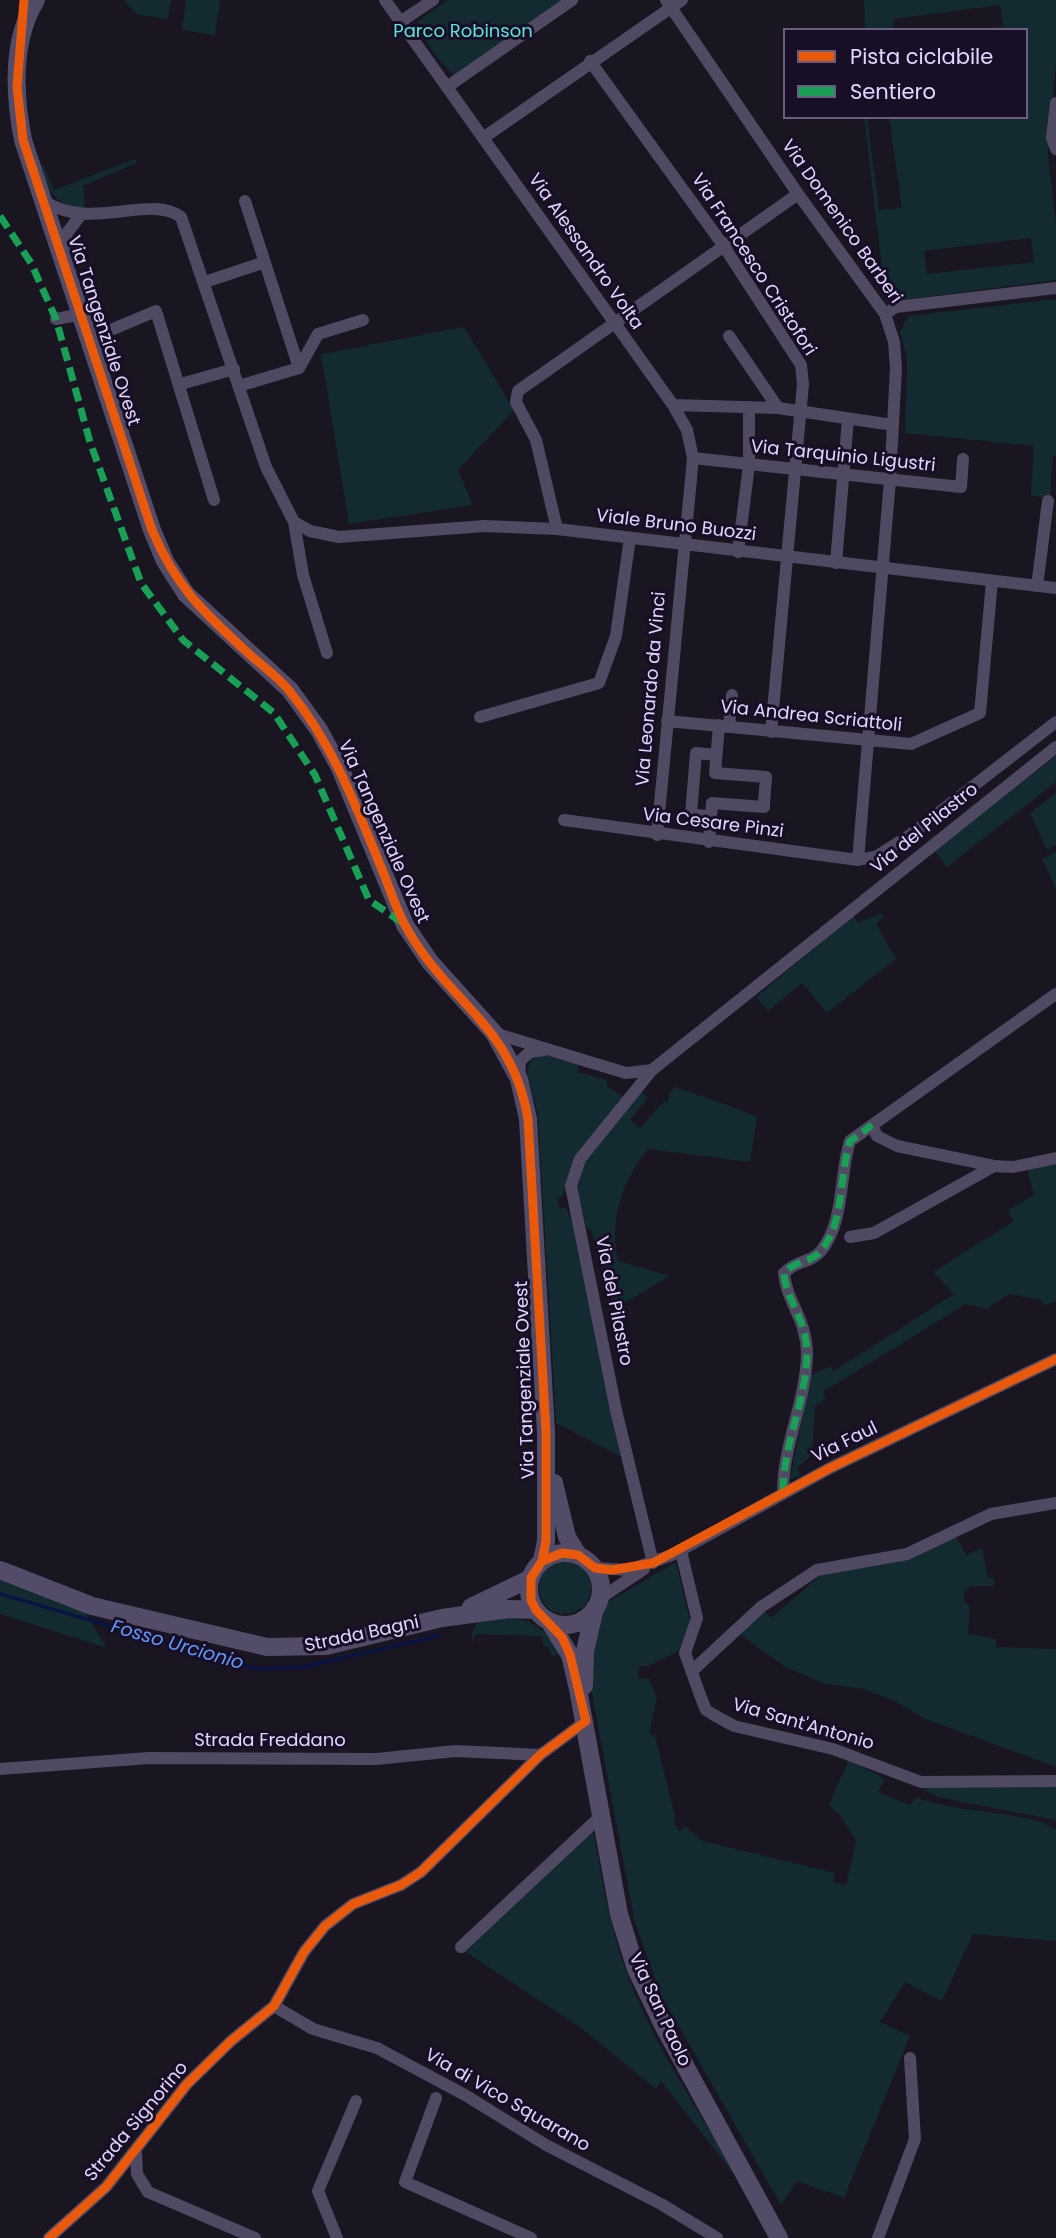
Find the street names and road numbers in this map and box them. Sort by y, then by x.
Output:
street label: Via Domenico Barberi [776,136,906,308]
street label: Via Alessandro Volta [523,170,647,334]
street label: Via Francesco Cristofori [686,170,820,360]
street label: Via Tangenziale Ovest [62,233,144,429]
street label: Via Tarquinio Ligustri [750,437,936,477]
street label: Viale Bruno Buozzi [595,505,757,547]
street label: Via Leonardo da Vinci [633,591,671,787]
street label: Via Andrea Scriattoli [719,697,903,737]
street label: Via Tangenziale Ovest [333,737,433,927]
street label: Via del Pilastro [867,779,983,879]
street label: Via Cesare Pinzi [641,805,785,843]
street label: Via del Pilastro [590,1234,636,1368]
street label: Via Tangenziale Ovest [512,1280,540,1480]
street label: Via Faul [808,1418,882,1468]
street label: Strada Bagni [303,1612,421,1658]
street label: Via Sant'Antonio [730,1694,876,1756]
street label: Strada Freddano [194,1730,346,1752]
street label: Via San Paolo [623,1950,695,2070]
street label: Via di Vico Squarano [421,2045,593,2157]
street label: Strada Signorino [81,2058,193,2186]

